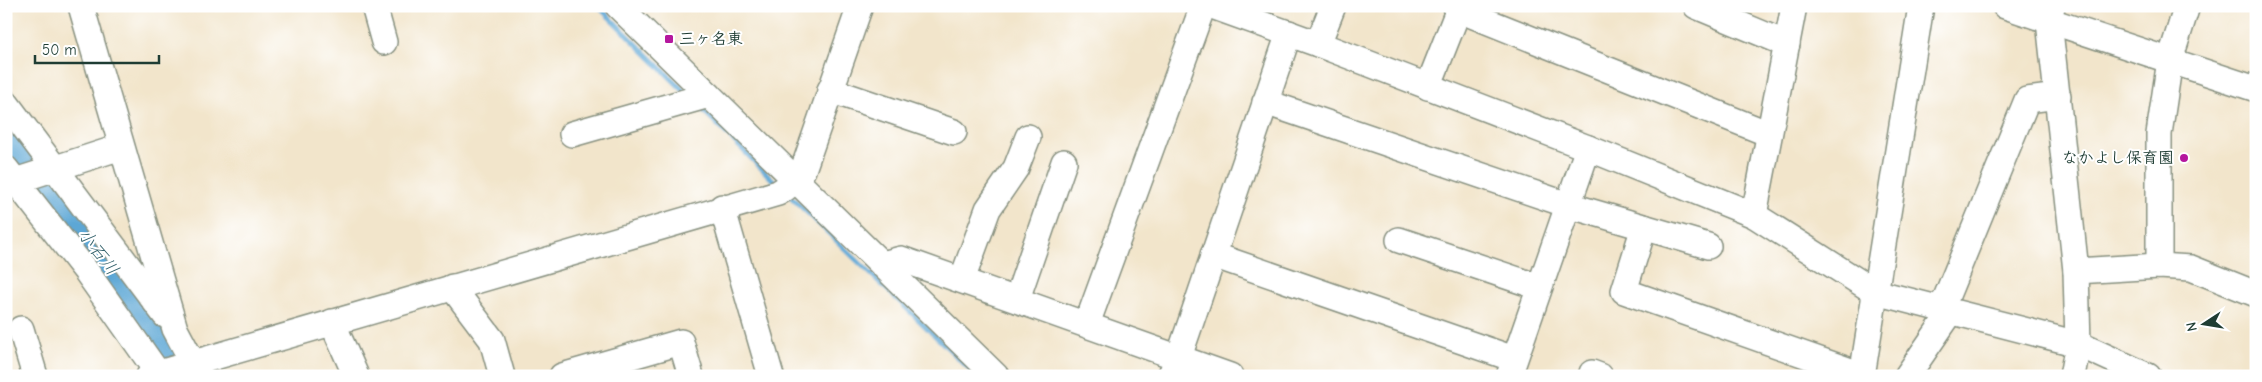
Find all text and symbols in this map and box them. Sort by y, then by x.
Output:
place label: 三ヶ名東 [679,30,743,48]
scale bar [35,32,159,64]
marker: 三ヶ名東 [663,33,675,45]
text: 50 m [42,41,77,59]
place label: なかよし保育園 [2062,149,2174,167]
marker: なかよし保育園 [2178,152,2190,164]
water label: 小石川 [73,224,123,280]
north arrow [2180,300,2230,350]
text: N [2183,320,2201,333]

